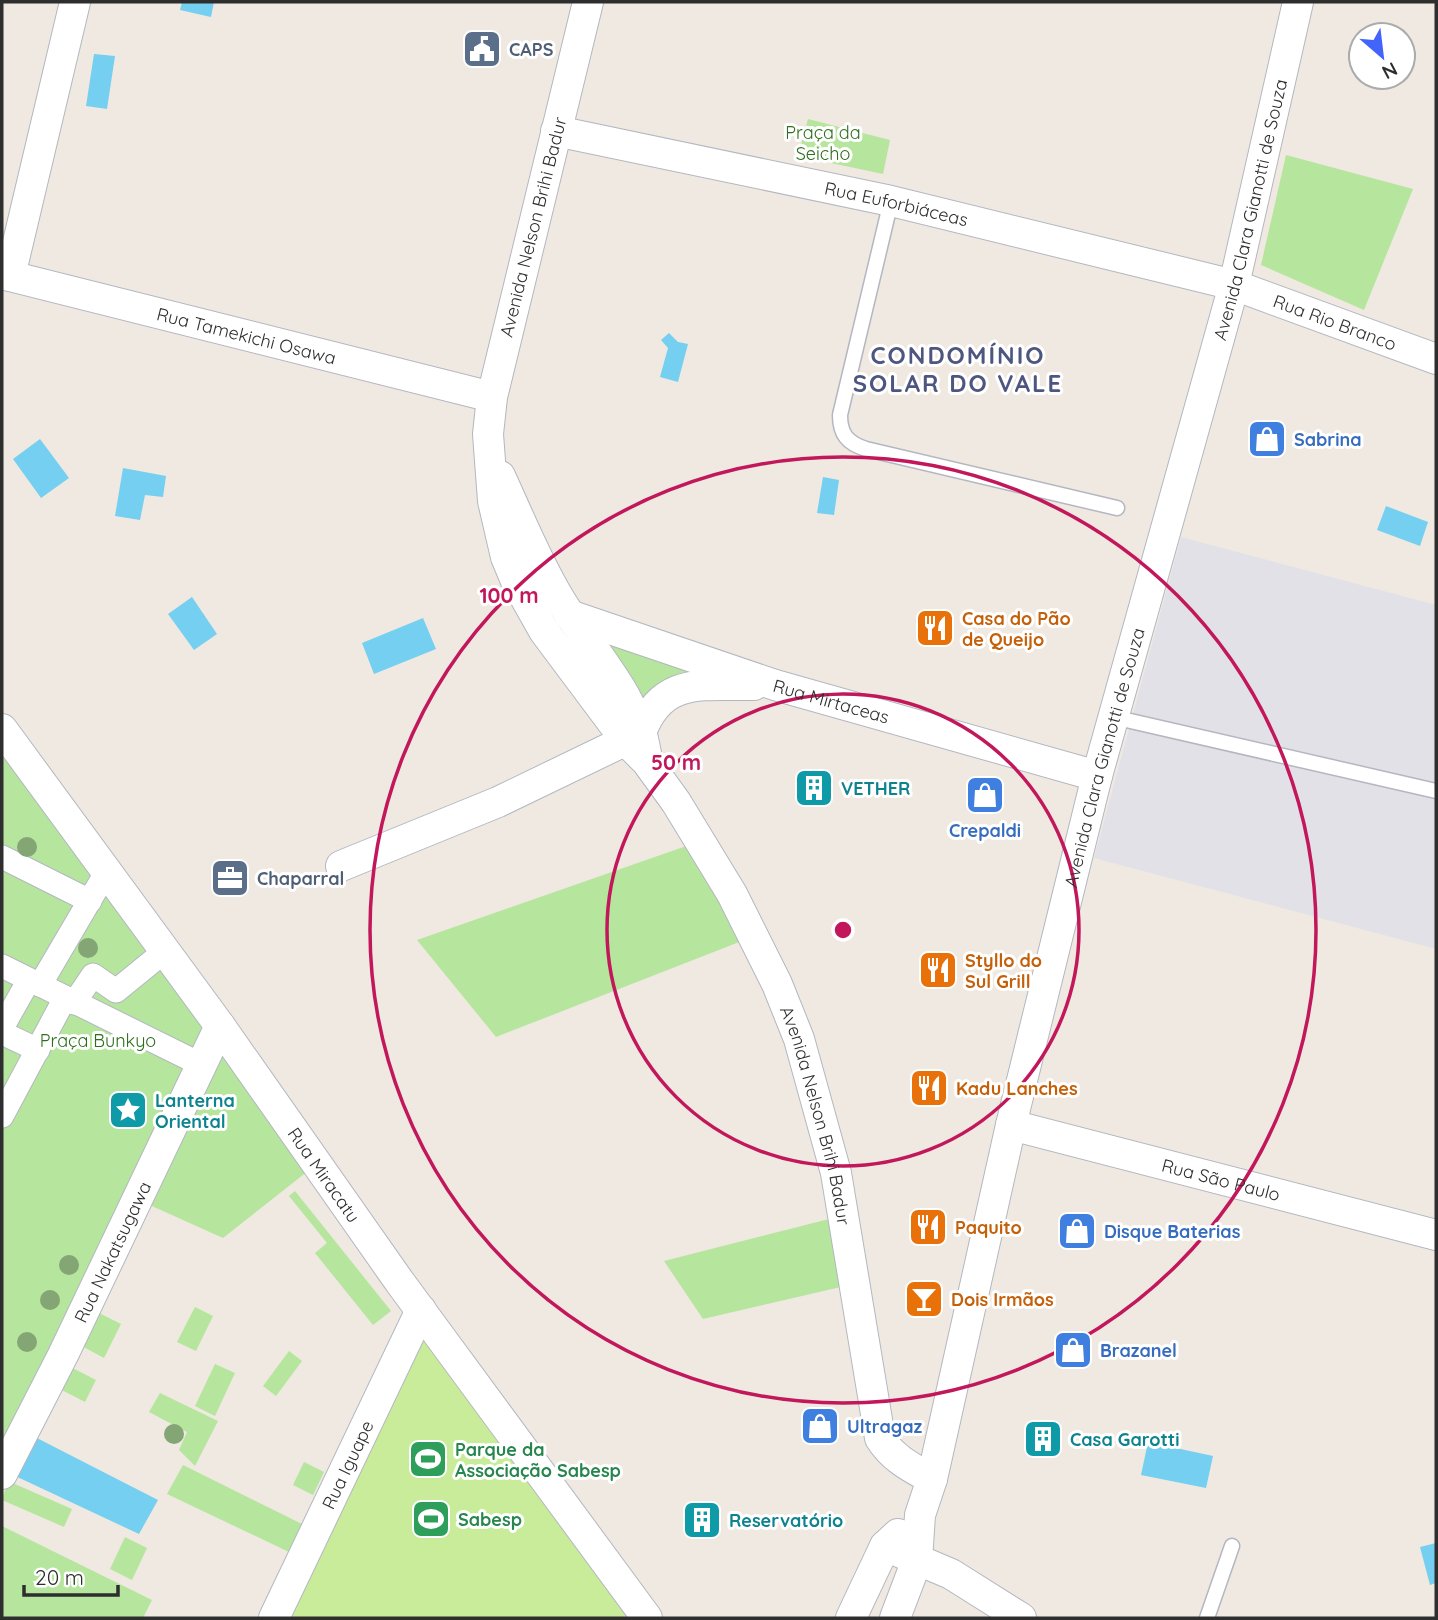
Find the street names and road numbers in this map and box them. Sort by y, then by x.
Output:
street label: Avenida Clara Gianotti de Souza [1208,77,1292,343]
street label: Avenida Nelson Brihi Badur [494,114,572,340]
street label: Rua Euforbiáceas [823,176,971,231]
street label: Rua Rio Branco [1270,289,1400,355]
street label: Rua Tamekichi Osawa [154,302,339,369]
street label: Avenida Clara Gianotti de Souza [1059,625,1149,889]
street label: Rua Mirtaceas [771,674,892,728]
street label: Avenida Nelson Brihi Badur [775,1002,856,1227]
street label: Rua Miracatu [283,1123,366,1227]
street label: Rua São Paulo [1159,1153,1283,1206]
street label: Rua Nakatsugawa [69,1177,156,1326]
street label: Rua Iguape [316,1416,378,1513]

